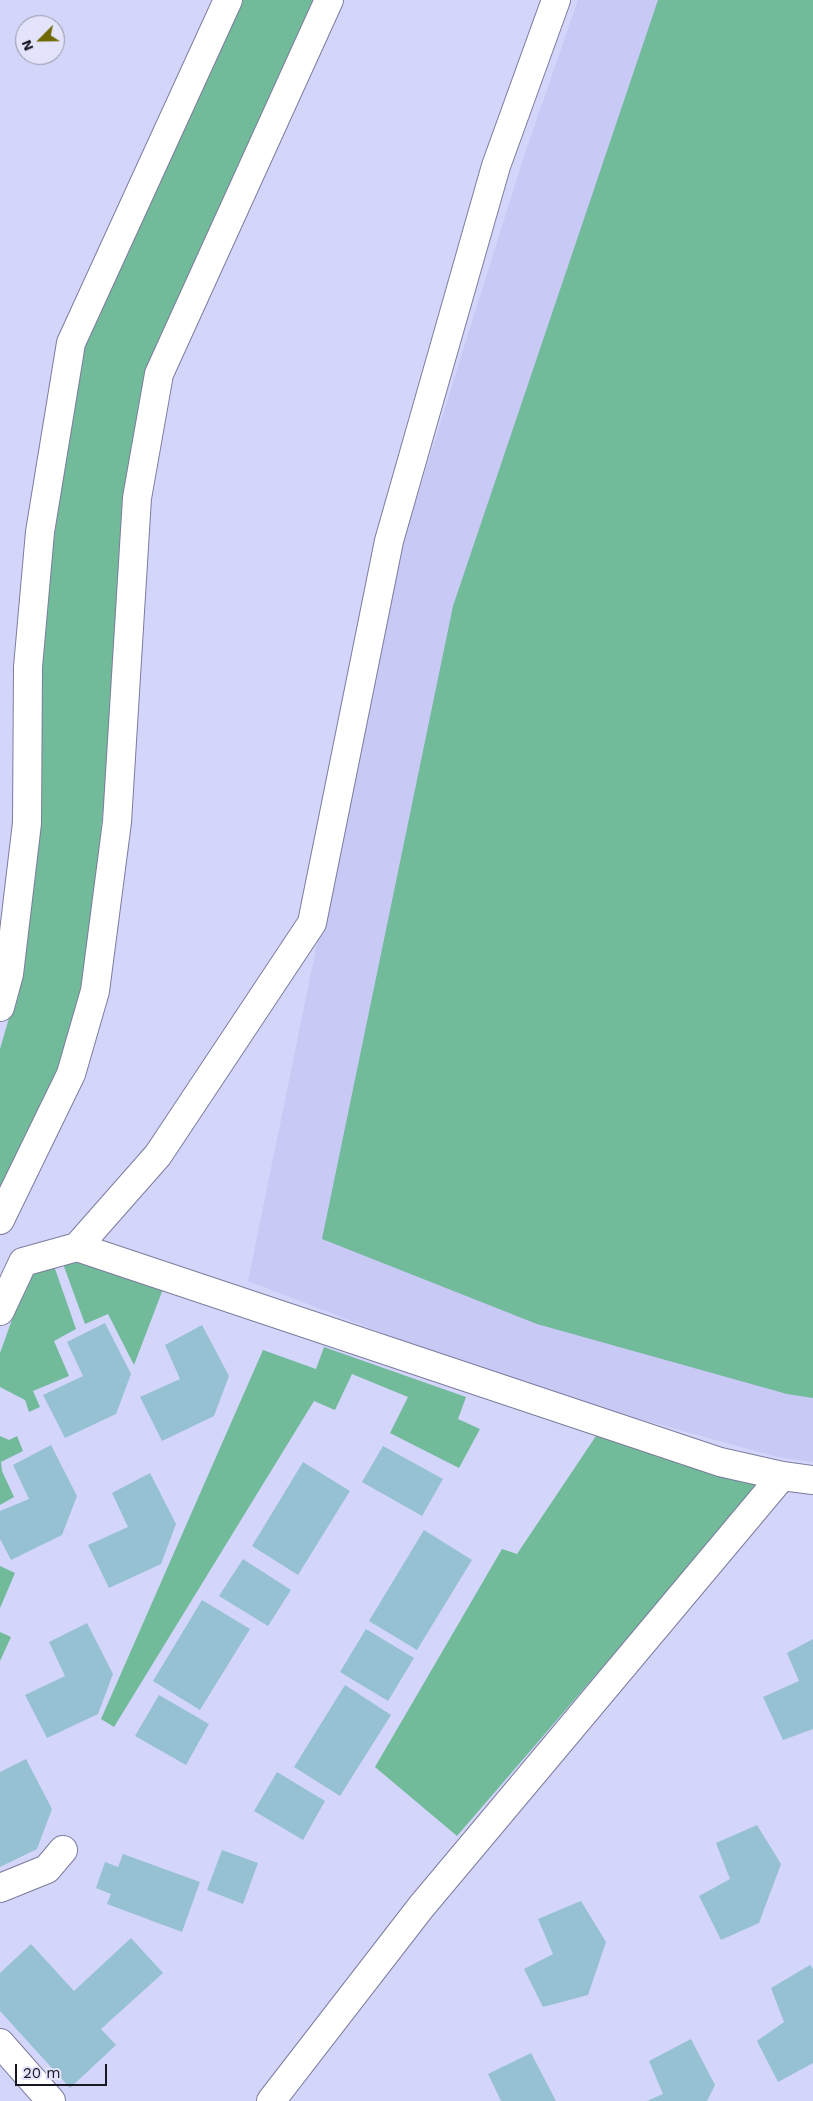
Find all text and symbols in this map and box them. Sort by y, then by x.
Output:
north arrow [15,15,65,65]
text: N [18,38,37,53]
scale bar [18,2054,110,2086]
text: 20 m [23,2064,61,2082]

